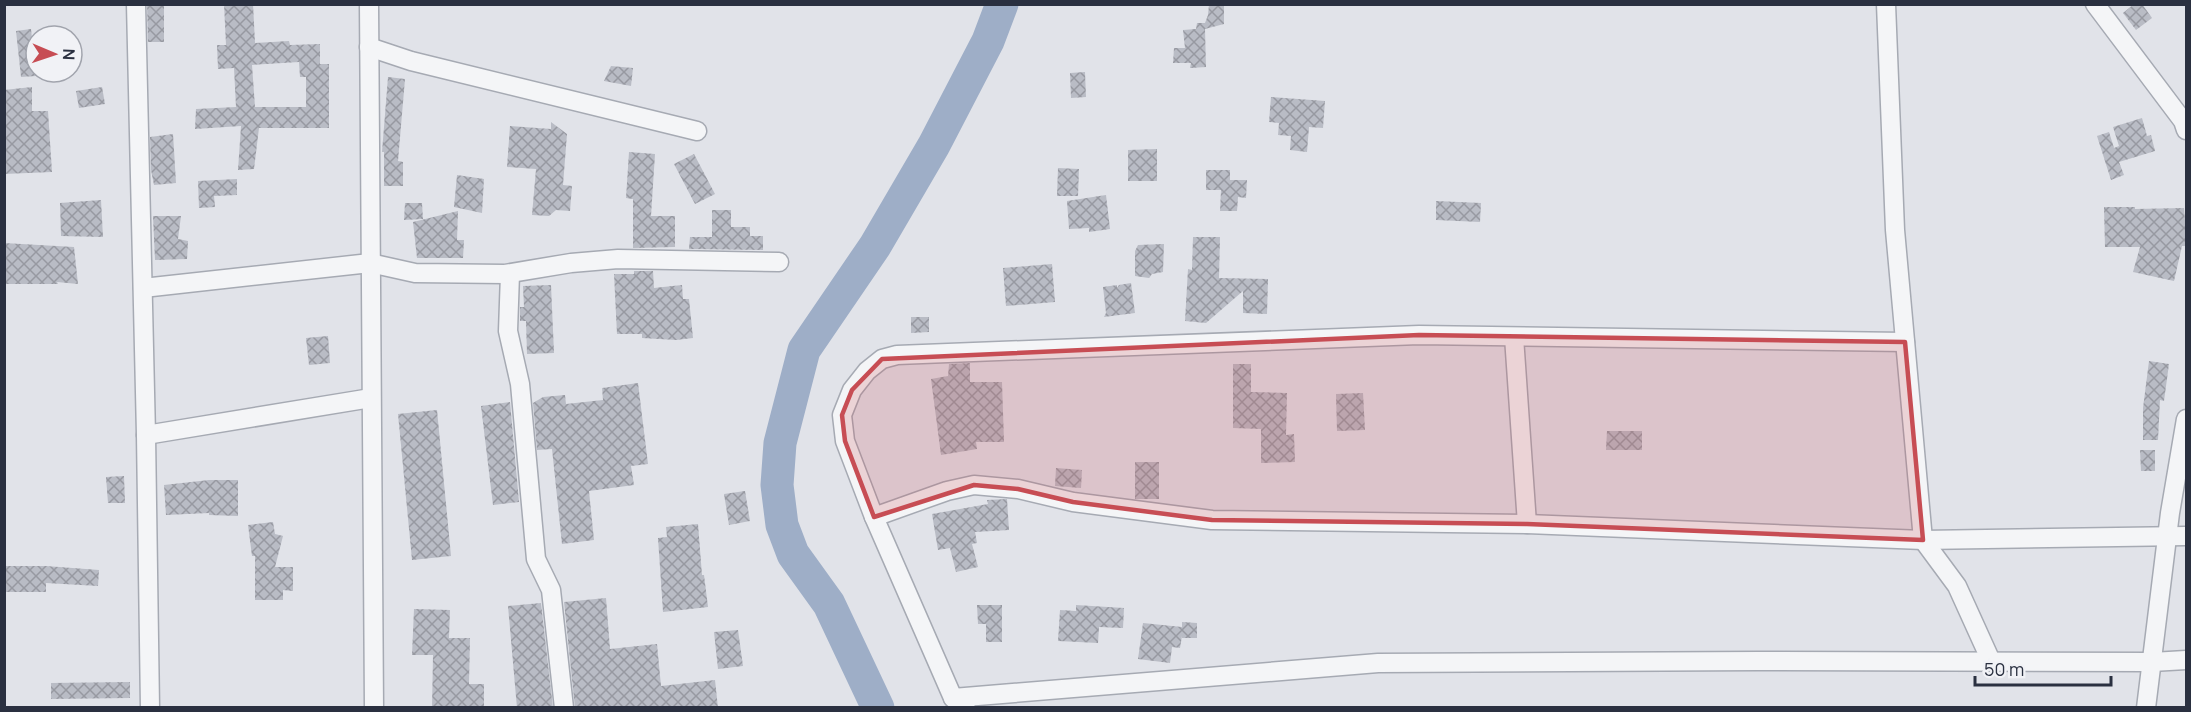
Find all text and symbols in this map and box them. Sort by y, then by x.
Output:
north arrow [24,24,84,84]
text: N [58,48,80,61]
scale bar [1975,649,2112,687]
text: 50 m [1984,657,2024,681]

